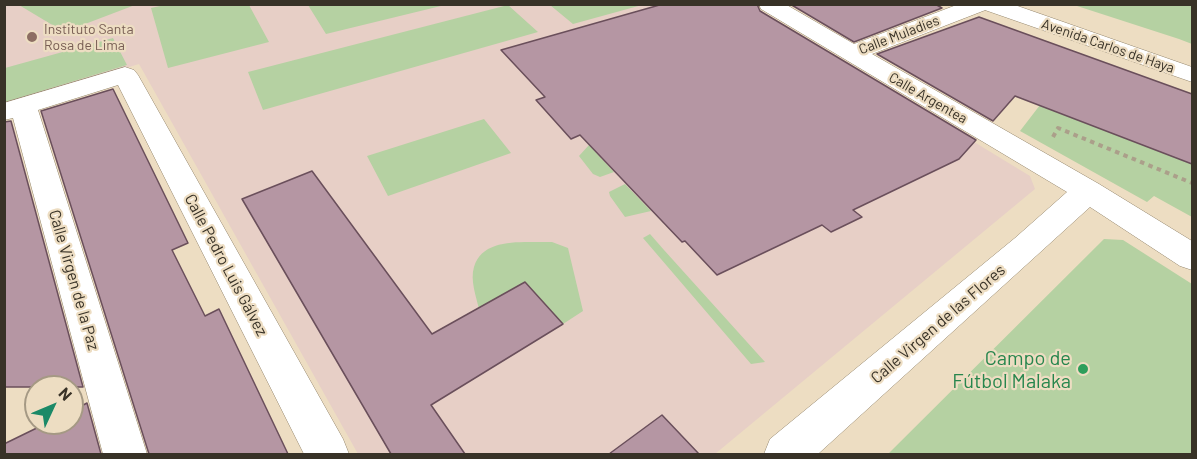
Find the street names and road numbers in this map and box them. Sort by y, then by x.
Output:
street label: Calle Muladíes [856,12,942,58]
street label: Avenida Carlos de Haya [1039,15,1177,77]
street label: Calle Argentea [886,69,970,127]
street label: Calle Pedro Luis Gálvez [180,191,272,339]
street label: Calle Virgen de la Paz [45,208,103,352]
street label: Calle Virgen de las Flores [867,261,1009,387]

